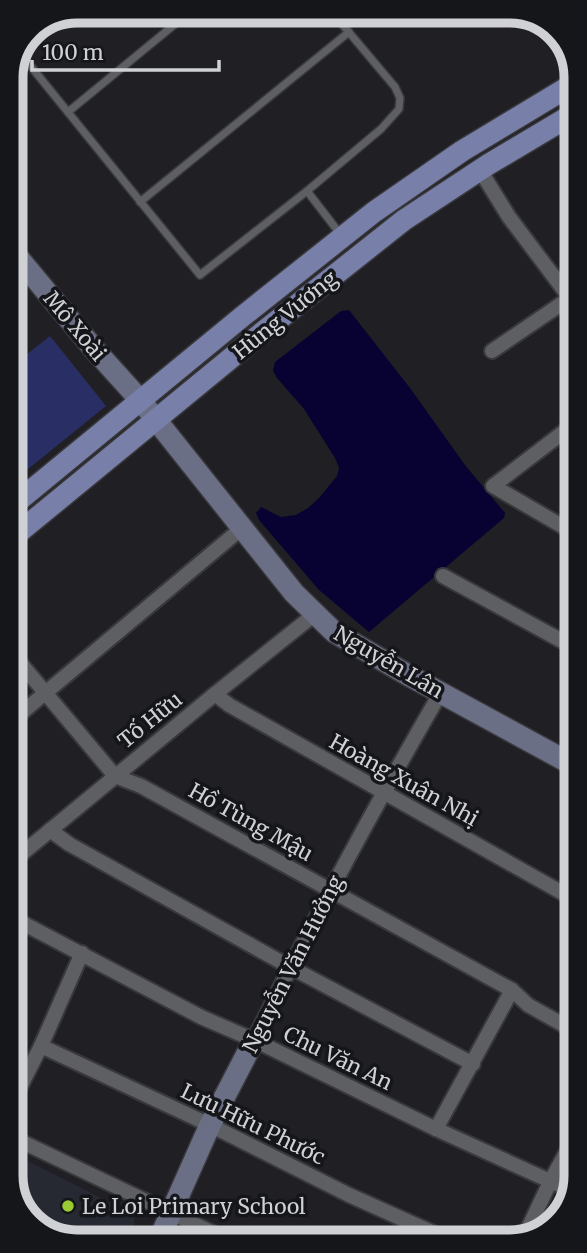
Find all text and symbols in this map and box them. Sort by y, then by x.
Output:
scale bar [32,28,219,72]
text: 100 m [42,39,104,66]
street label: Hùng Vương [227,265,343,365]
street label: Mô Xoài [38,286,112,367]
street label: Nguyễn Lân [329,619,449,704]
street label: Tố Hữu [112,686,188,754]
street label: Hoàng Xuân Nhị [325,728,483,832]
street label: Hồ Tùng Mậu [184,777,318,867]
street label: Nguyễn Văn Hưởng [236,870,350,1057]
street label: Chu Văn An [279,1020,397,1096]
street label: Lưu Hữu Phước [177,1077,329,1171]
place label: Le Loi Primary School [82,1193,306,1220]
marker: Le Loi Primary School [60,1198,76,1214]

